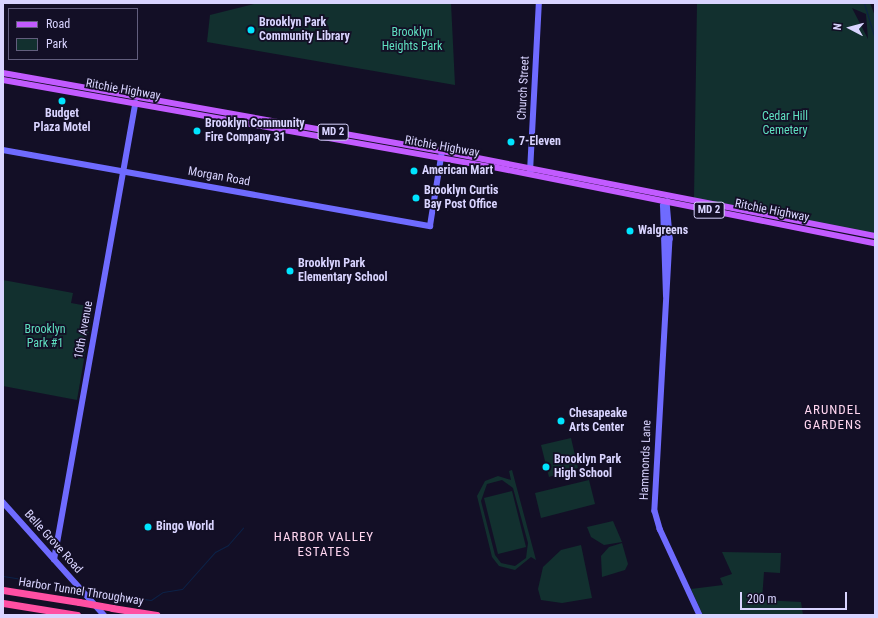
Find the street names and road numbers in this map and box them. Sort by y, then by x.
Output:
street label: Church Street [515,56,533,120]
street label: Ritchie Highway [85,76,161,104]
road number: MD 2 [317,123,349,141]
street label: Ritchie Highway [404,133,480,161]
street label: Morgan Road [187,164,251,190]
street label: Ritchie Highway [734,197,810,225]
road number: MD 2 [693,201,725,219]
street label: 10th Avenue [72,300,96,360]
street label: Hammonds Lane [637,420,655,500]
street label: Belle Grove Road [21,507,85,577]
street label: Harbor Tunnel Throughway [17,575,145,609]

